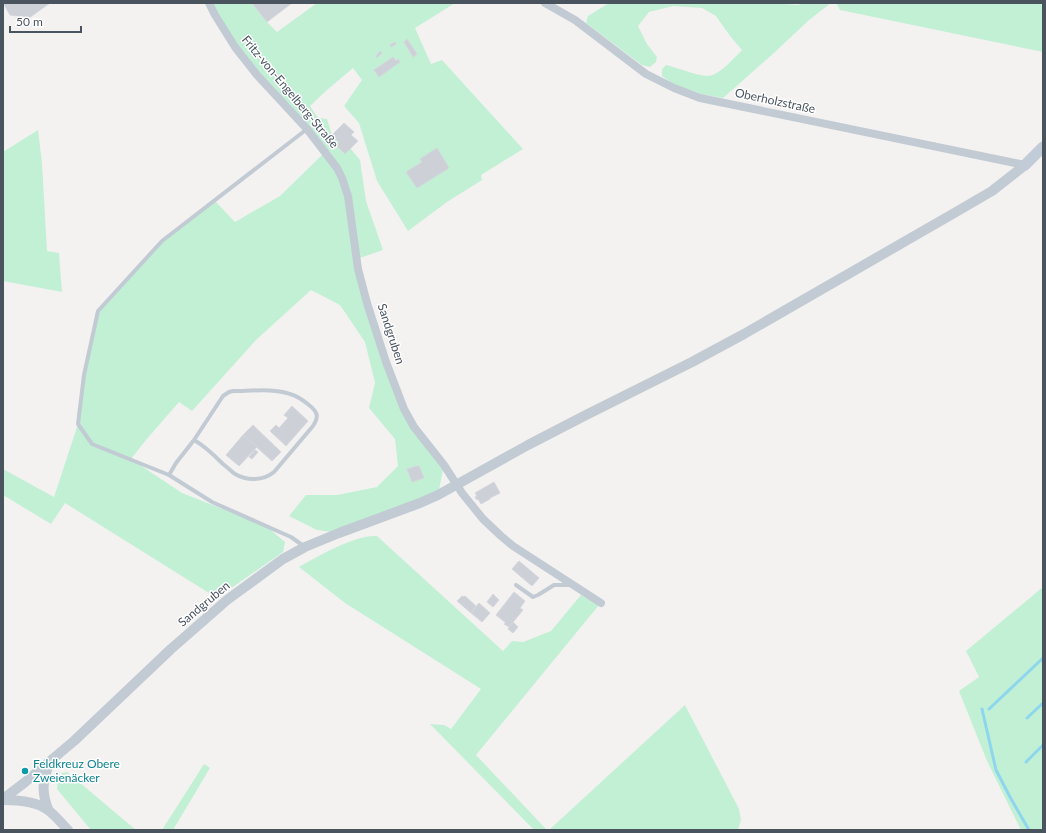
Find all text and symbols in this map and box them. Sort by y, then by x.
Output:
scale bar [10,8,81,34]
text: 50 m [16,14,43,29]
street label: Fritz-von-Engelberg-Straße [239,32,342,151]
street label: Oberholzstraße [734,85,817,116]
street label: Sandgruben [375,302,408,366]
street label: Sandgruben [175,578,233,630]
place label: Feldkreuz Obere Zweienäcker [33,756,120,785]
marker: Feldkreuz Obere Zweienäcker [20,766,30,776]

